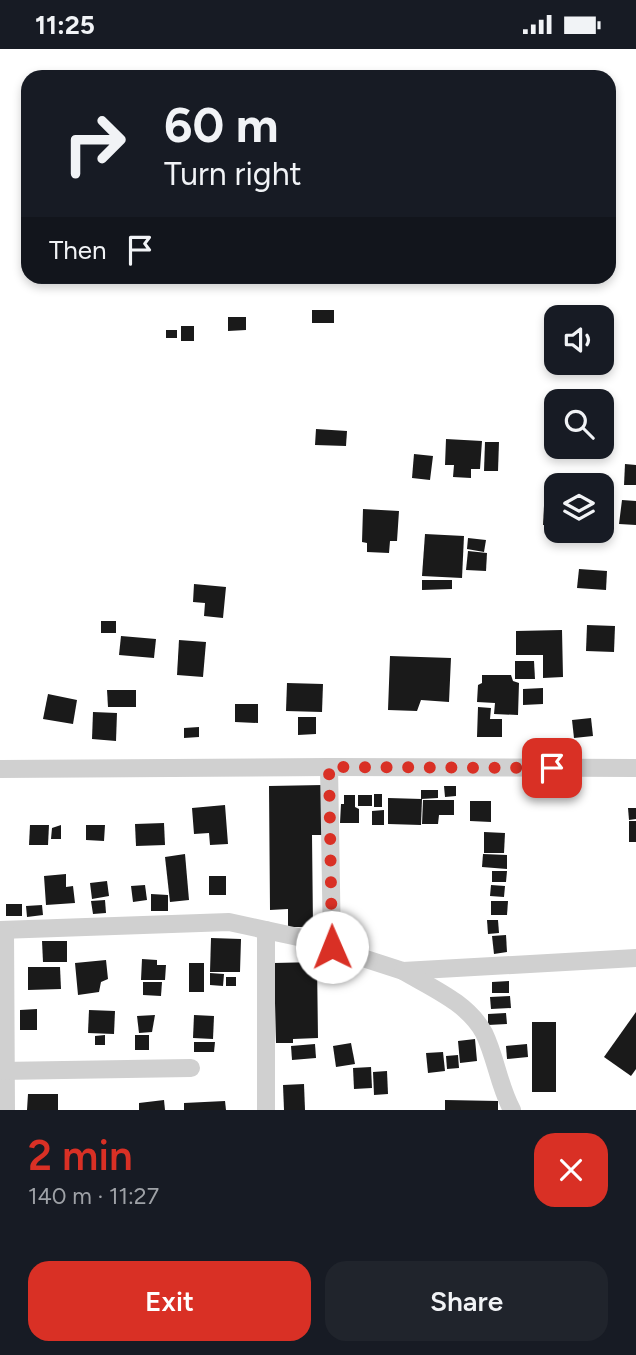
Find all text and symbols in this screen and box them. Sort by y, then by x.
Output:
text: 11:25 [35,9,95,41]
text: 60 m [164,95,279,154]
icon: right [49,98,140,189]
text: Turn right [164,155,302,193]
icon: arrive [121,231,159,269]
text: Then [49,234,107,266]
map controls [544,305,614,543]
button: sound [544,305,614,375]
button: search [544,389,614,459]
button: layers [544,473,614,543]
pin [522,738,582,798]
icon: arrive [533,749,571,787]
position arrow [295,910,369,984]
text: 2 min [28,1130,133,1181]
button: close [534,1133,608,1207]
text: 140 m · 11:27 [28,1182,159,1210]
button: Exit [28,1261,311,1341]
button: Share [325,1261,608,1341]

